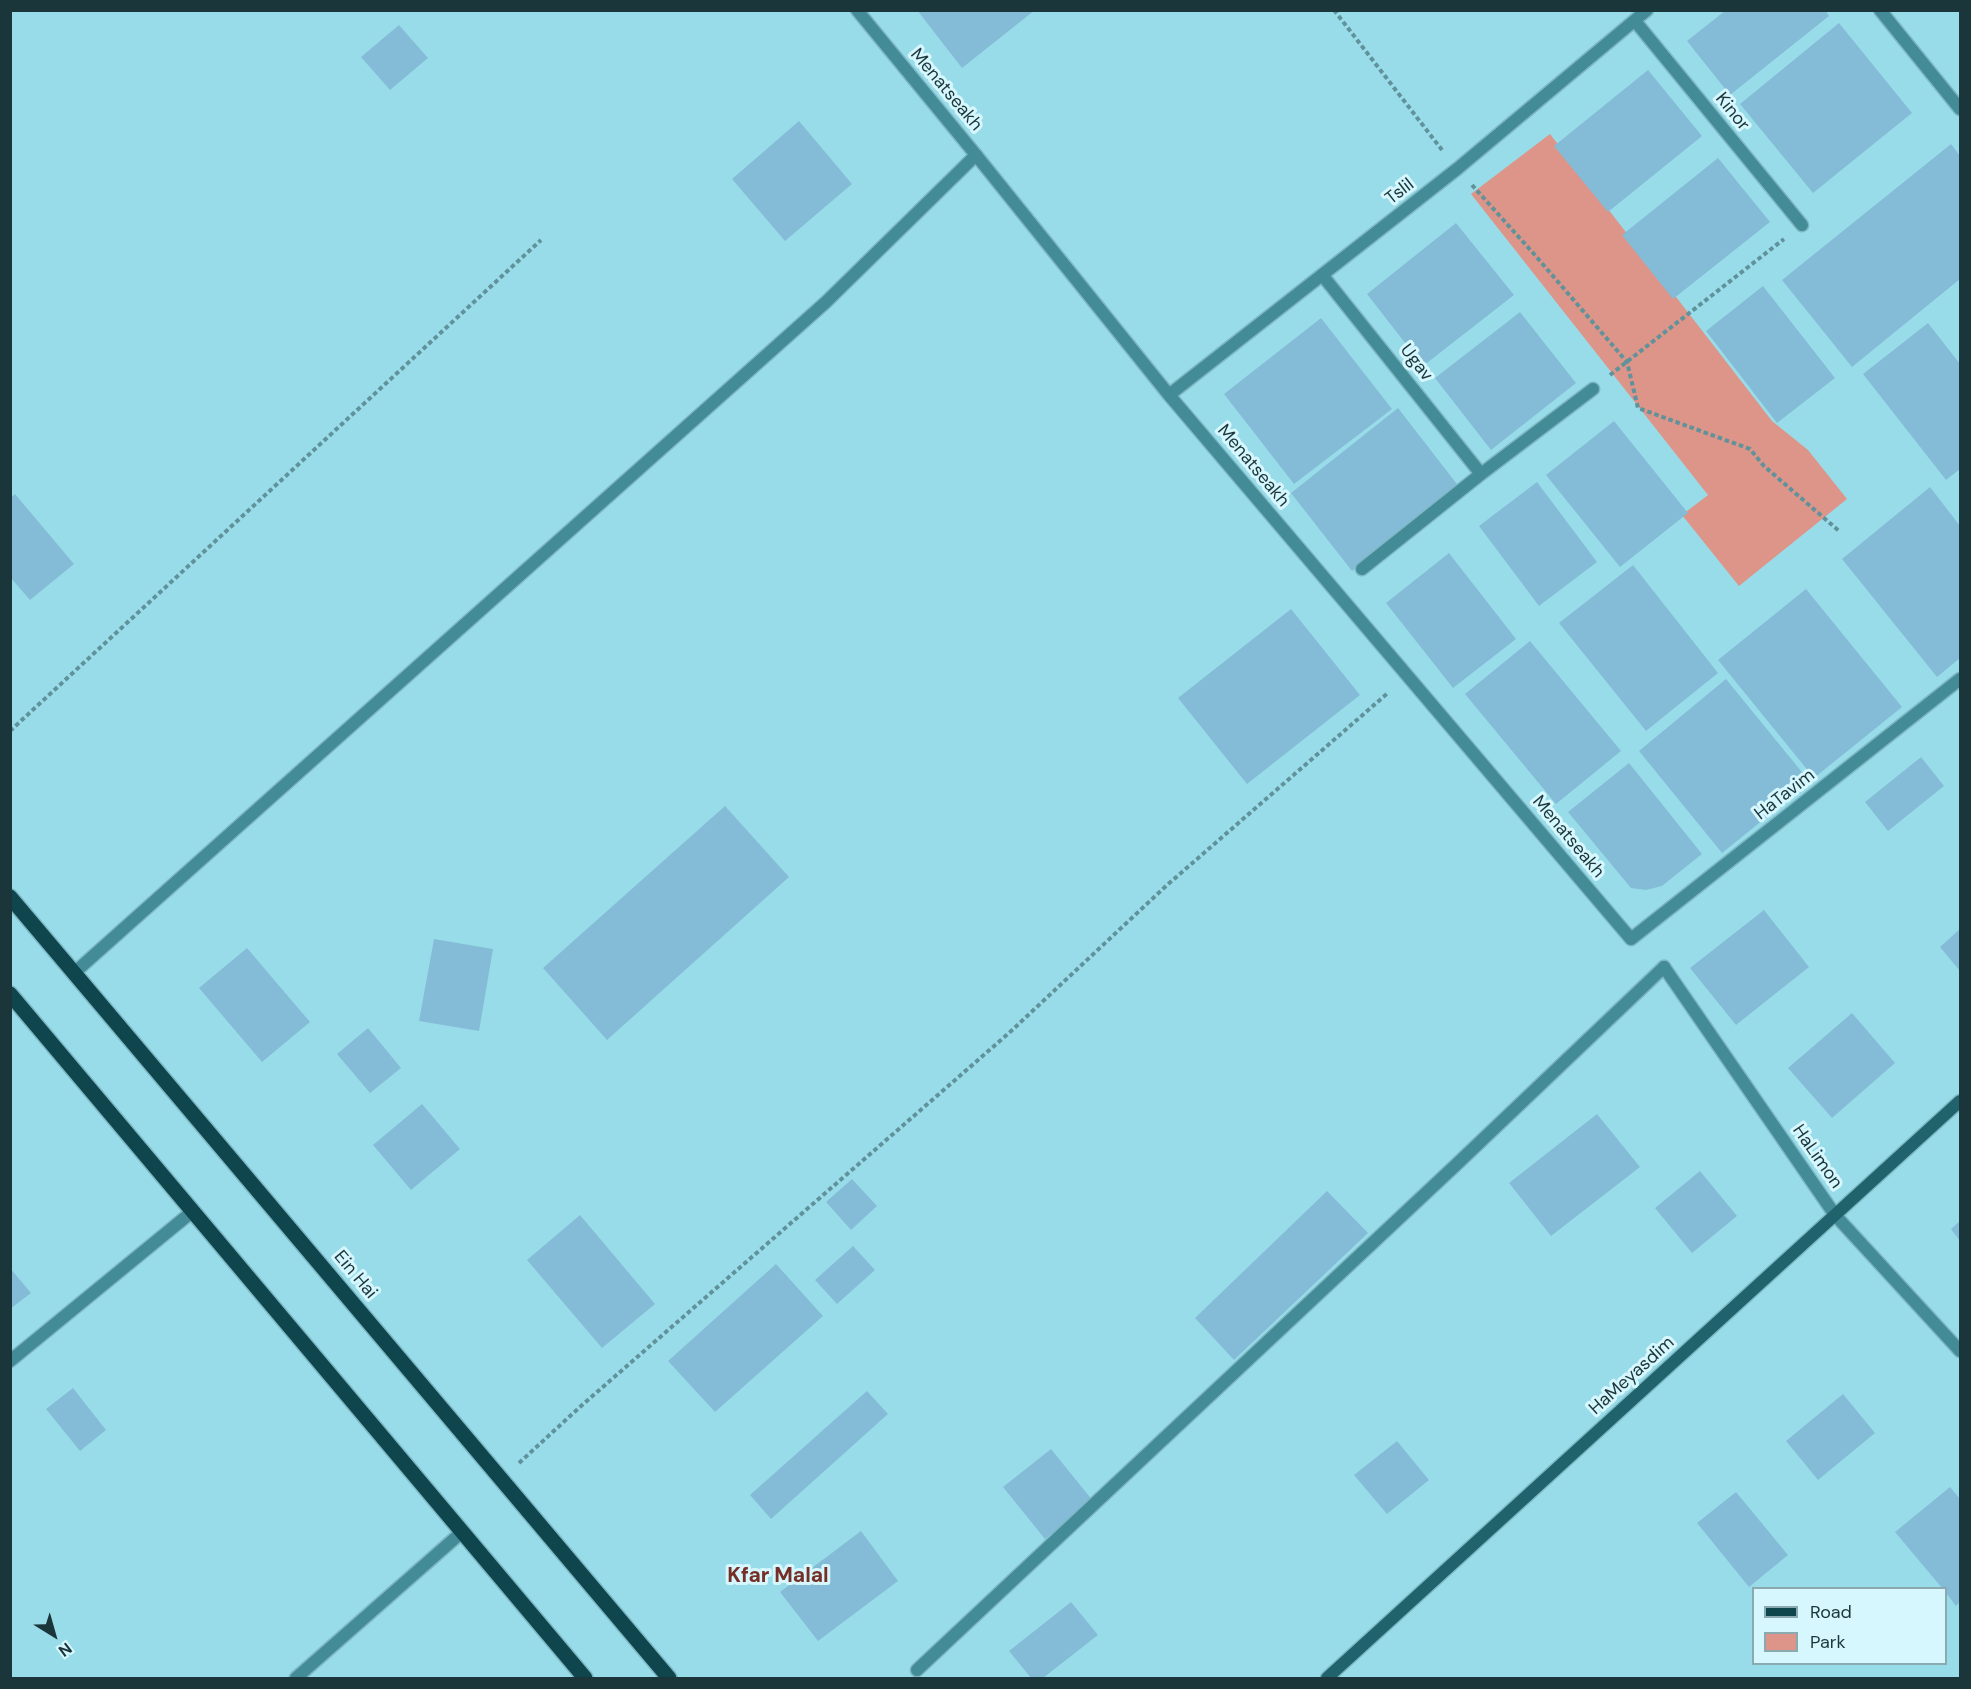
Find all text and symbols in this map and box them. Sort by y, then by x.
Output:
street label: Menatseakh [905,44,987,136]
street label: Kinor [1710,89,1754,135]
street label: Tslil [1381,174,1419,210]
street label: Ugav [1395,340,1437,386]
street label: Menatseakh [1212,420,1294,512]
street label: HaTavim [1751,765,1819,825]
street label: Menatseakh [1527,791,1609,883]
street label: HaLimon [1787,1121,1847,1193]
street label: Ein Hai [329,1247,381,1303]
street label: HaMeyasdim [1585,1332,1679,1420]
district label: Kfar Malal [727,1563,829,1589]
legend [1752,1587,1947,1665]
text: Road [1810,1600,1852,1624]
north arrow [24,1605,84,1665]
text: Park [1810,1630,1846,1654]
text: N [54,1638,76,1662]

